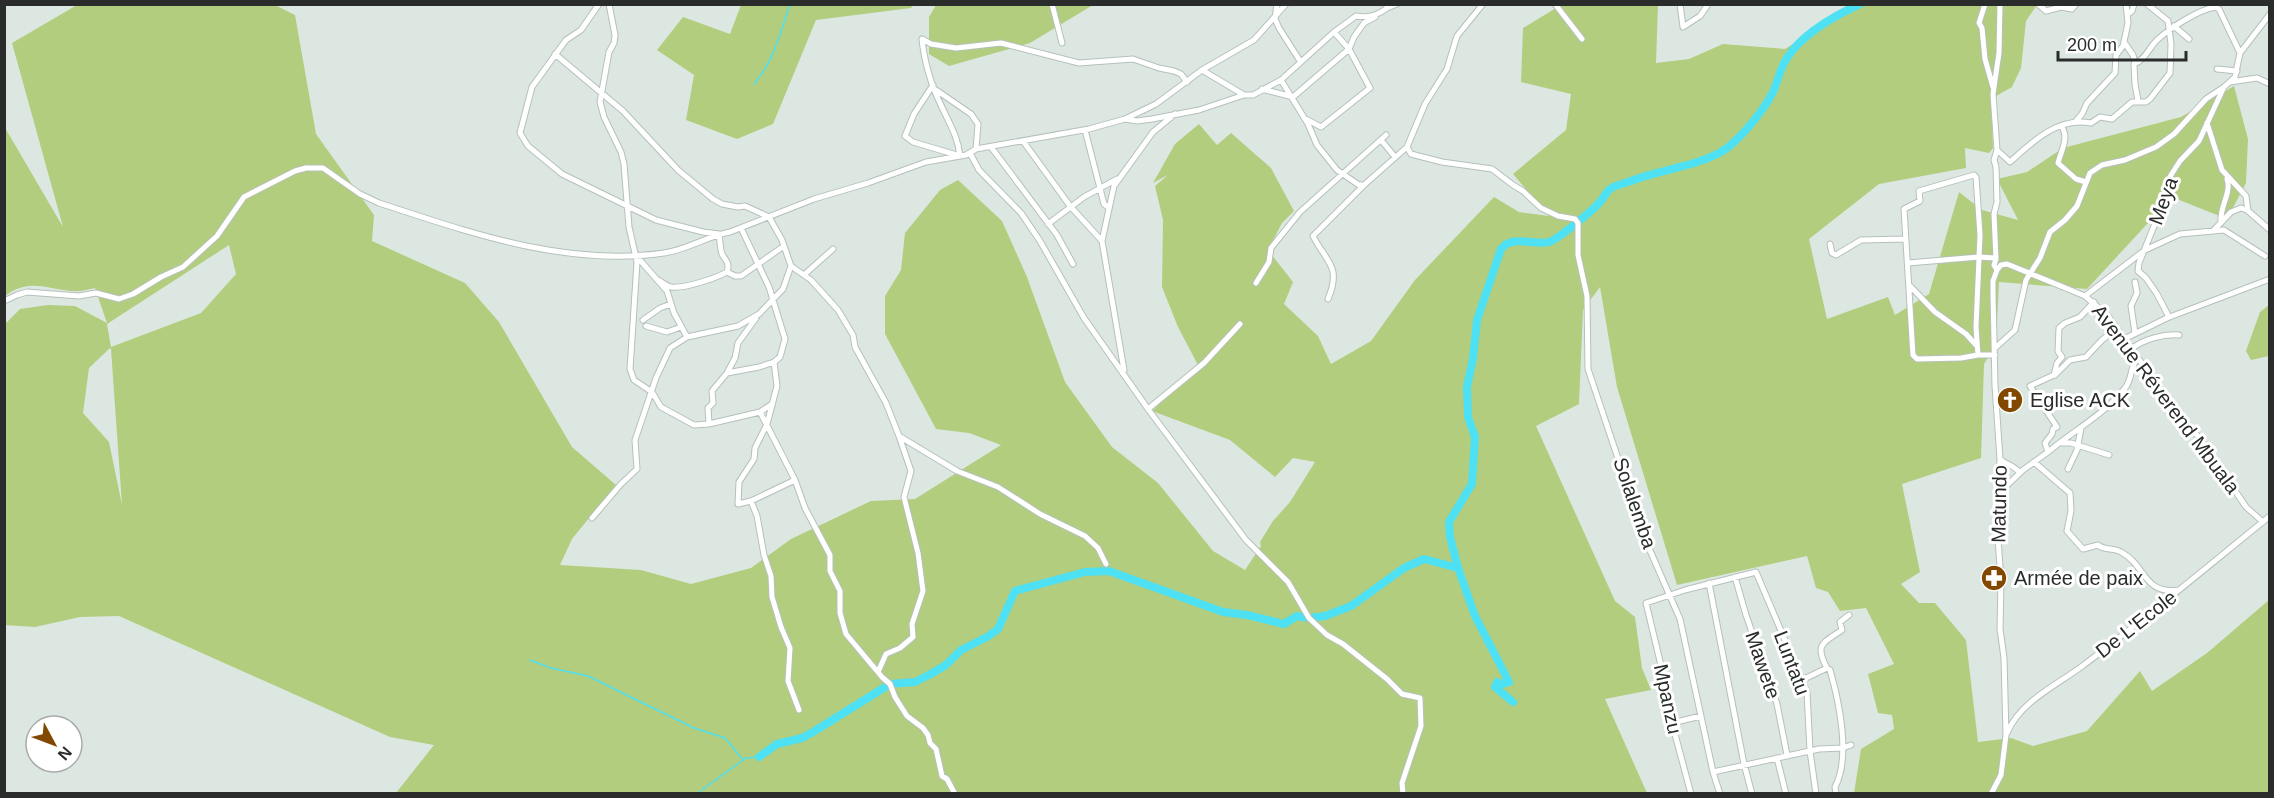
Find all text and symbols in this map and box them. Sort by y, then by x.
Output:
scale bar [2058,24,2186,62]
text: 200 m [2067,35,2117,55]
street label: Meya [2144,173,2182,228]
street label: Avenue Réverend Mbuala [2088,300,2245,499]
church icon: Eglise ACK [1995,385,2025,415]
place label: Eglise ACK [2030,389,2131,411]
street label: Solalemba [1609,455,1661,552]
street label: Matundo [1987,465,2011,543]
pharmacy icon: Armée de paix [1979,563,2009,593]
place label: Armée de paix [2014,567,2143,589]
street label: De L'Ecole [2091,586,2181,662]
street label: Mawete [1741,628,1785,702]
street label: Luntatu [1770,628,1814,698]
street label: Mpanzu [1650,662,1686,736]
north arrow [24,714,84,774]
text: N [55,744,75,763]

